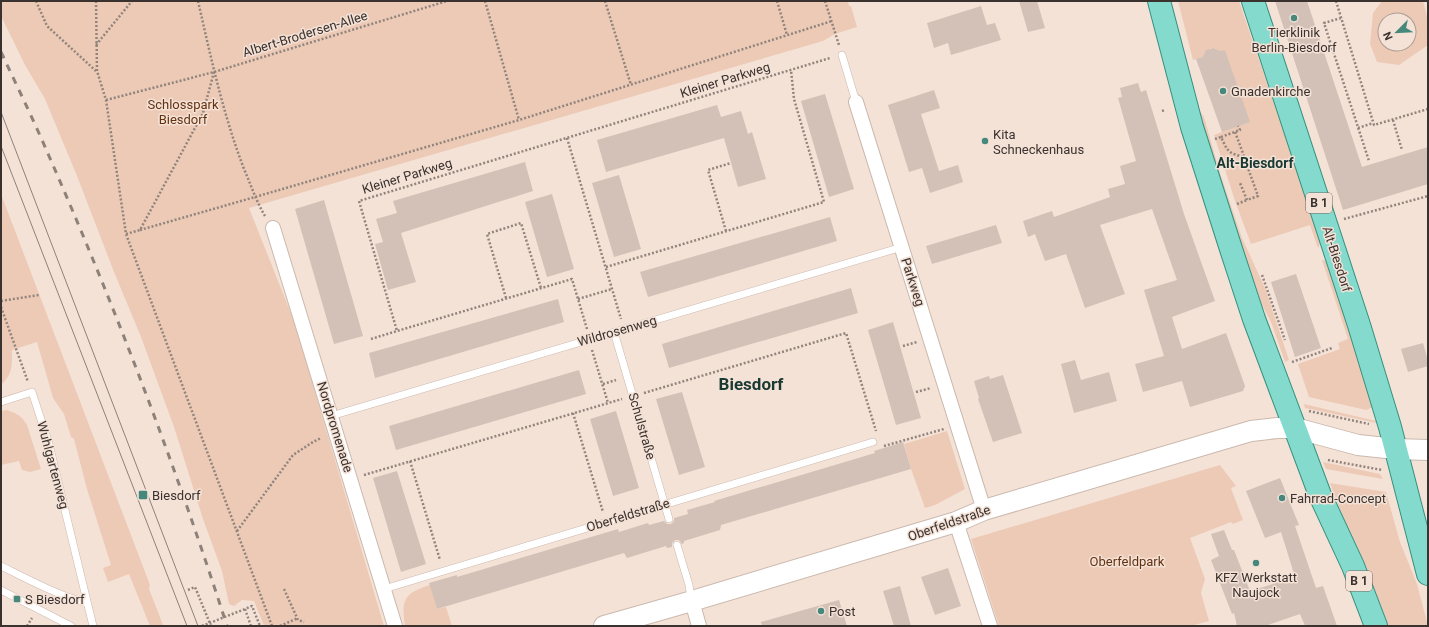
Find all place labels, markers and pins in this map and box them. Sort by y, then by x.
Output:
marker: Tierklinik Berlin-Biesdorf [1289,13,1299,23]
place label: Tierklinik Berlin-Biesdorf [1251,25,1337,55]
place label: Gnadenkirche [1231,84,1311,99]
marker: Gnadenkirche [1218,86,1228,96]
place label: Kita Schneckenhaus [993,127,1084,157]
marker: Kita Schneckenhaus [980,136,990,146]
place label: Biesdorf [152,488,201,503]
marker: Biesdorf [137,489,149,501]
place label: Fahrrad-Concept [1290,491,1386,506]
marker: Fahrrad-Concept [1277,493,1287,503]
marker: KFZ Werkstatt Naujock [1251,558,1261,568]
place label: KFZ Werkstatt Naujock [1215,570,1297,600]
place label: S Biesdorf [25,592,85,607]
marker: S Biesdorf [12,594,22,604]
place label: Post [829,604,856,619]
marker: Post [816,606,826,616]

